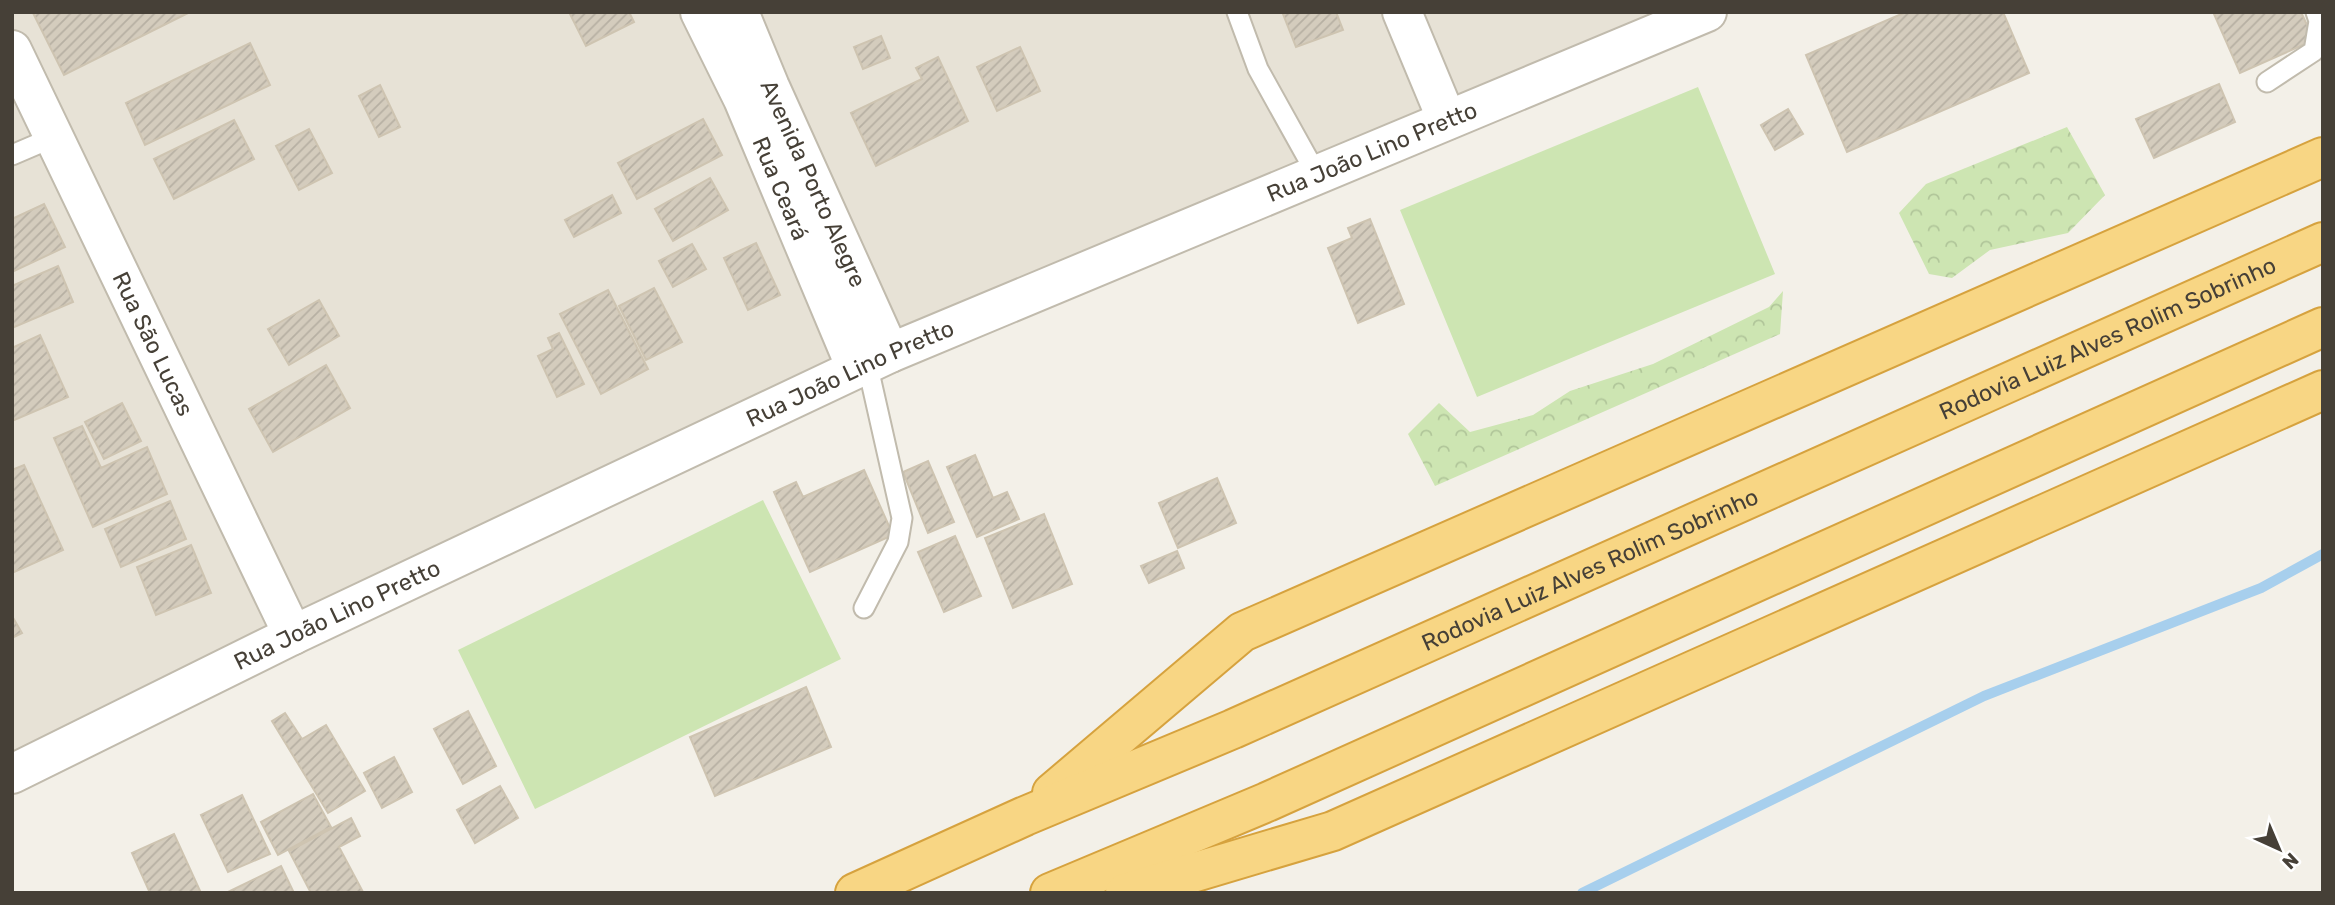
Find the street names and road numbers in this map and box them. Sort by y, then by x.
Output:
street label: Avenida Porto Alegre [755,75,872,291]
street label: Rua João Lino Pretto [1263,96,1481,208]
street label: Rua Ceará [746,133,815,244]
street label: Rodovia Luiz Alves Rolim Sobrinho [1935,251,2280,426]
street label: Rua São Lucas [107,267,200,421]
street label: Rua João Lino Pretto [742,314,958,433]
street label: Rodovia Luiz Alves Rolim Sobrinho [1417,482,1763,657]
street label: Rua João Lino Pretto [229,554,445,676]

